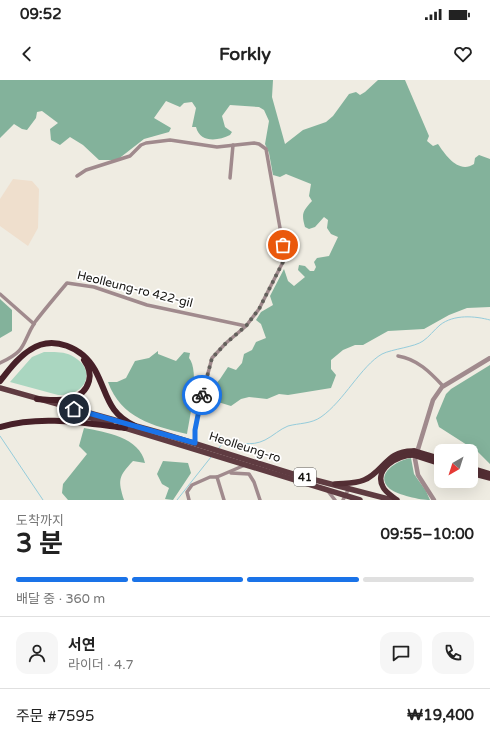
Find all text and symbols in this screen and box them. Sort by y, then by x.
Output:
text: 09:52 [20,5,62,23]
icon: back [16,43,38,65]
text: Forkly [219,43,271,65]
icon: heart [452,43,474,65]
pin [266,228,300,262]
icon: bag [272,234,294,256]
street label: Heolleung-ro 422-gil [76,268,194,310]
courier [182,375,222,415]
icon: bike [191,384,213,406]
pin [57,392,91,426]
icon: home [63,398,85,420]
street label: Heolleung-ro [207,429,283,465]
north arrow [434,444,478,488]
map controls [434,444,478,488]
road number: 41 [294,468,316,486]
text: 도착까지 [16,513,64,529]
text: 09:55–10:00 [381,525,474,543]
text: 3 분 [16,528,63,559]
text: 배달 중 · 360 m [16,591,105,607]
button: person [16,632,58,674]
button: chat [380,632,422,674]
button: phone [432,632,474,674]
text: 서연 [68,636,96,654]
text: 라이더 · 4.7 [68,657,134,673]
text: ₩19,400 [407,706,474,724]
text: 주문 #7595 [16,707,94,725]

